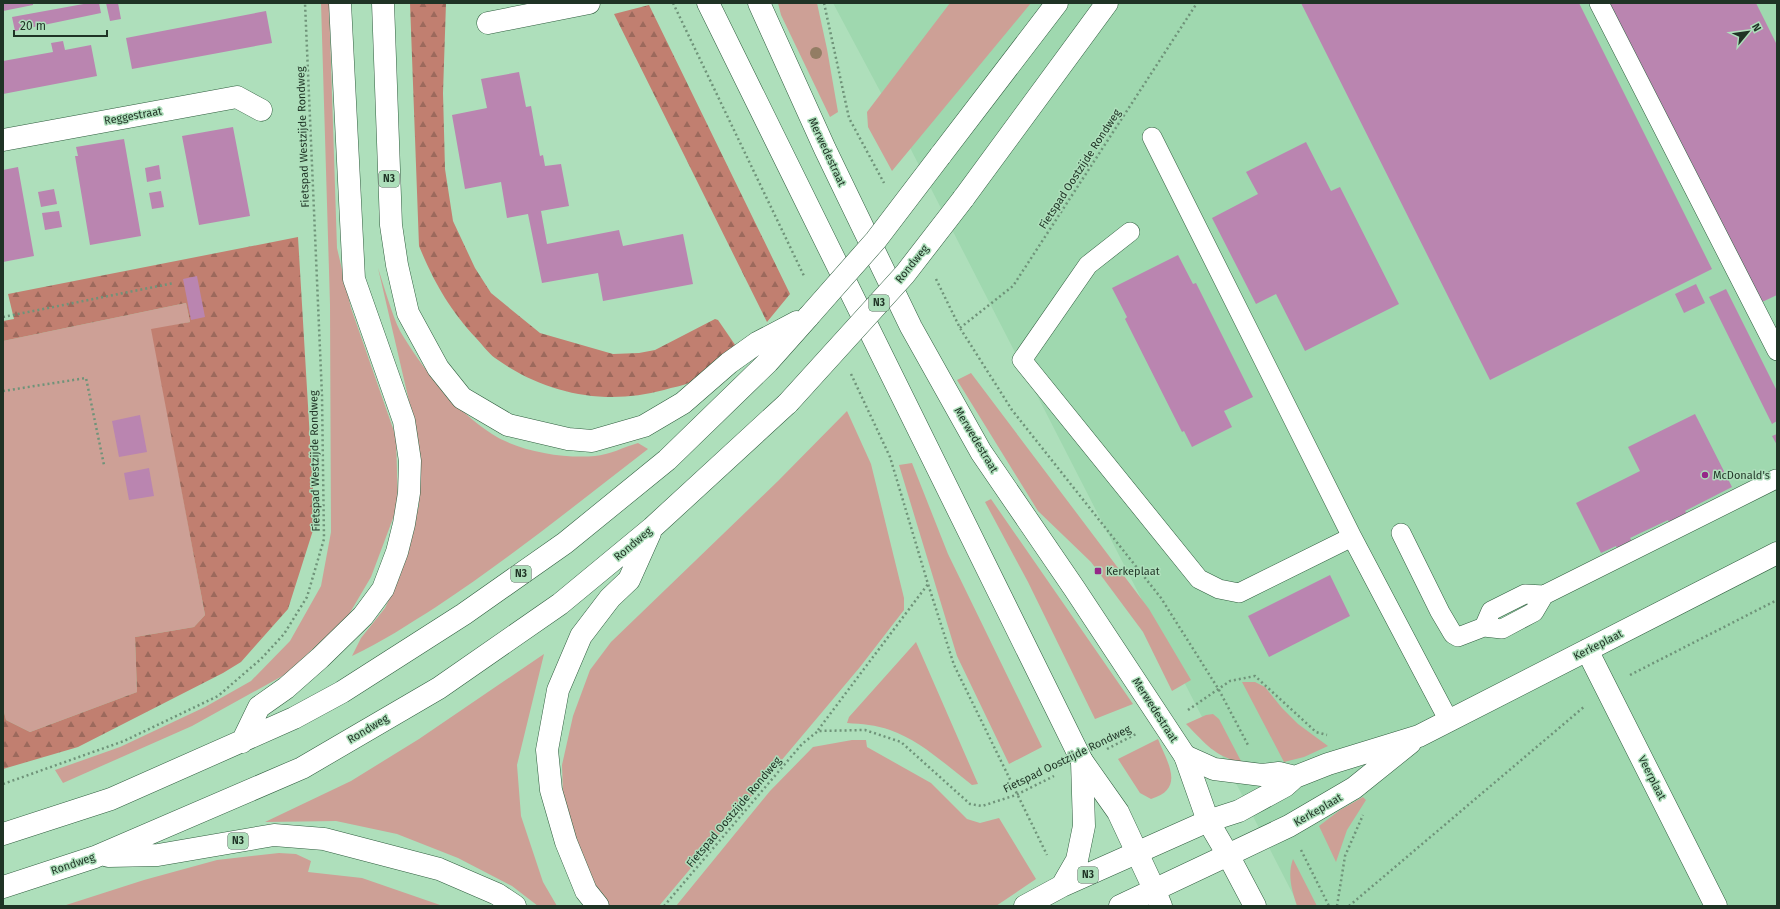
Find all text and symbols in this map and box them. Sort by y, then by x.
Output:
scale bar [14,12,107,38]
north arrow [1728,12,1768,52]
text: 20 m [20,19,46,33]
text: N [1749,21,1764,34]
street label: Fietspad Westzijde Rondweg [294,66,312,208]
street label: Reggestraat [103,105,163,127]
street label: Fietspad Oostzijde Rondweg [1036,106,1124,231]
street label: Merwedestraat [805,116,849,188]
road number: N3 [379,171,399,187]
street label: Rondweg [893,242,932,286]
road number: N3 [869,295,889,311]
street label: Fietspad Westzijde Rondweg [307,390,323,532]
street label: Merwedestraat [951,405,1001,475]
place label: McDonald's [1713,469,1770,482]
marker: McDonald's [1700,470,1710,480]
street label: Rondweg [611,524,655,564]
place label: Kerkeplaat [1106,565,1160,578]
road number: N3 [511,566,531,582]
marker: Kerkeplaat [1093,566,1103,576]
street label: Kerkeplaat [1571,627,1625,663]
street label: Merwedestraat [1129,675,1181,745]
street label: Rondweg [345,712,391,746]
street label: Fietspad Oostzijde Rondweg [1001,722,1133,796]
street label: Fietspad Oostzijde Rondweg [684,754,784,870]
street label: Veerplaat [1635,754,1669,802]
street label: Kerkeplaat [1292,791,1345,829]
road number: N3 [228,833,248,849]
street label: Rondweg [49,850,97,878]
road number: N3 [1078,867,1098,883]

